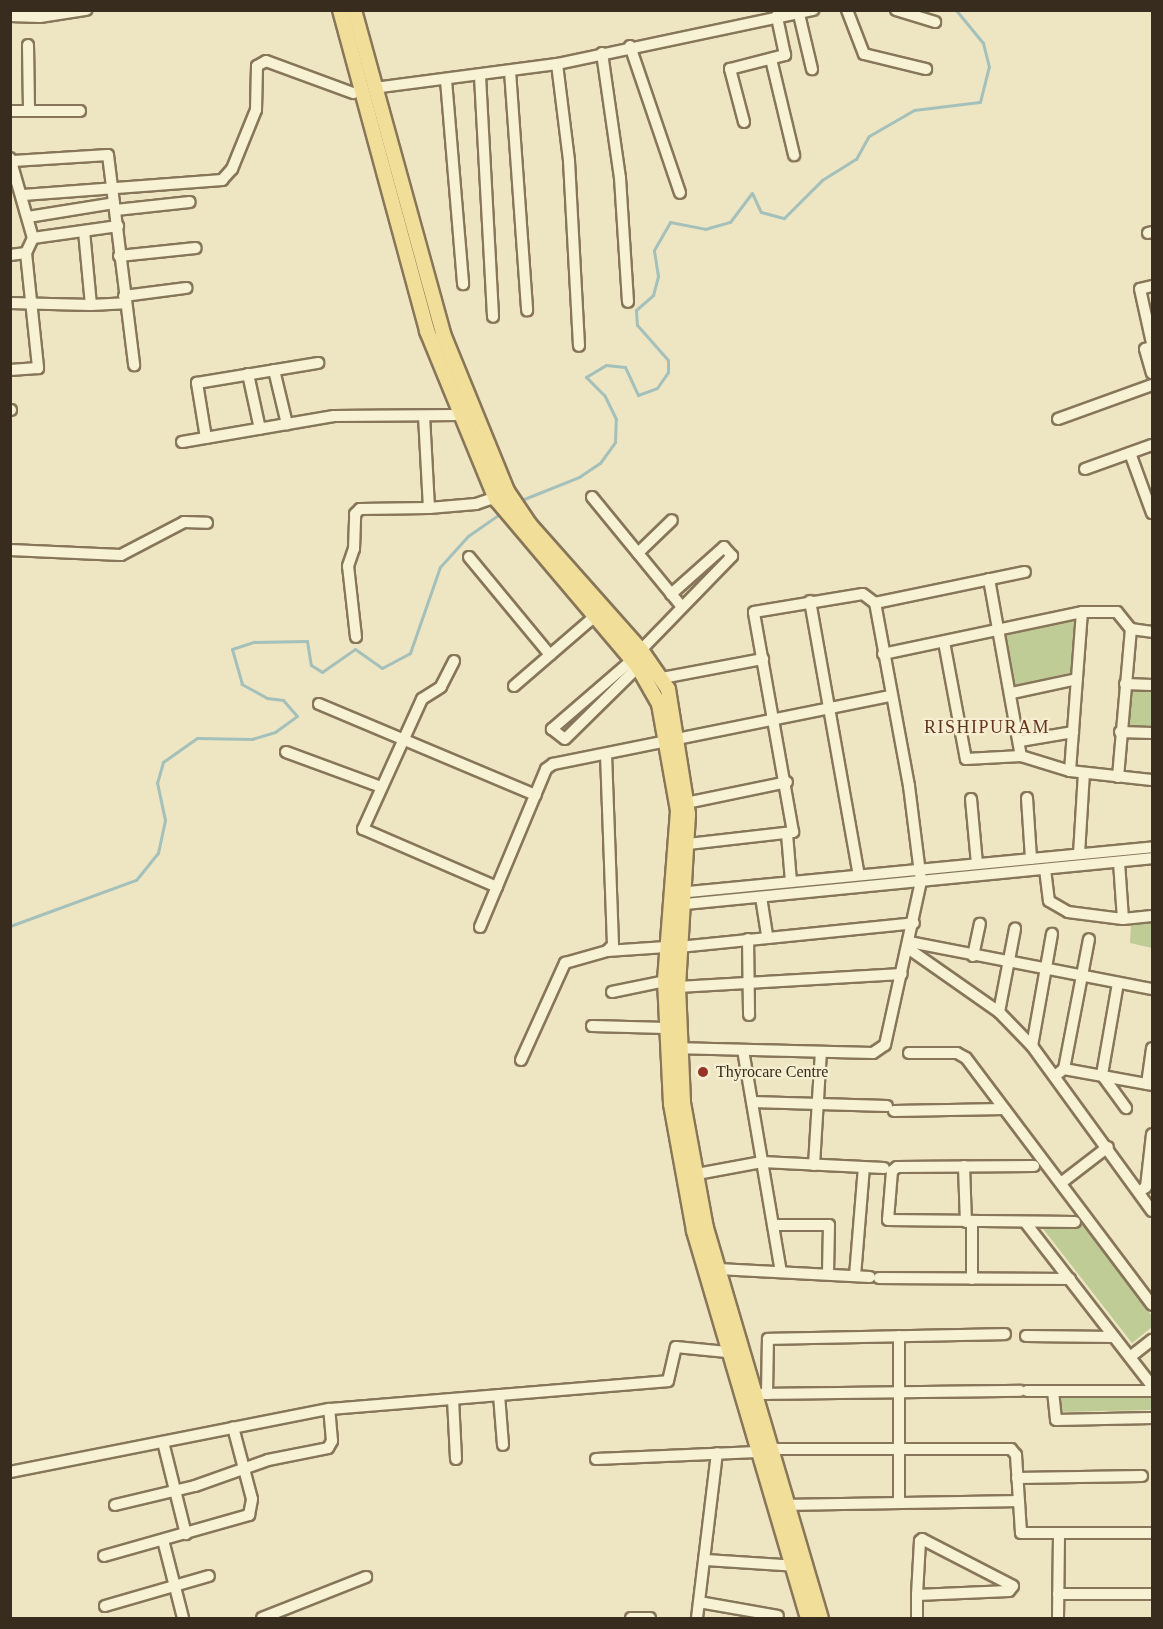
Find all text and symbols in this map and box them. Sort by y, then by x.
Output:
district label: RISHIPURAM [925,716,1049,738]
place label: Thyrocare Centre [716,1062,845,1082]
marker: Thyrocare Centre [694,1063,712,1081]

